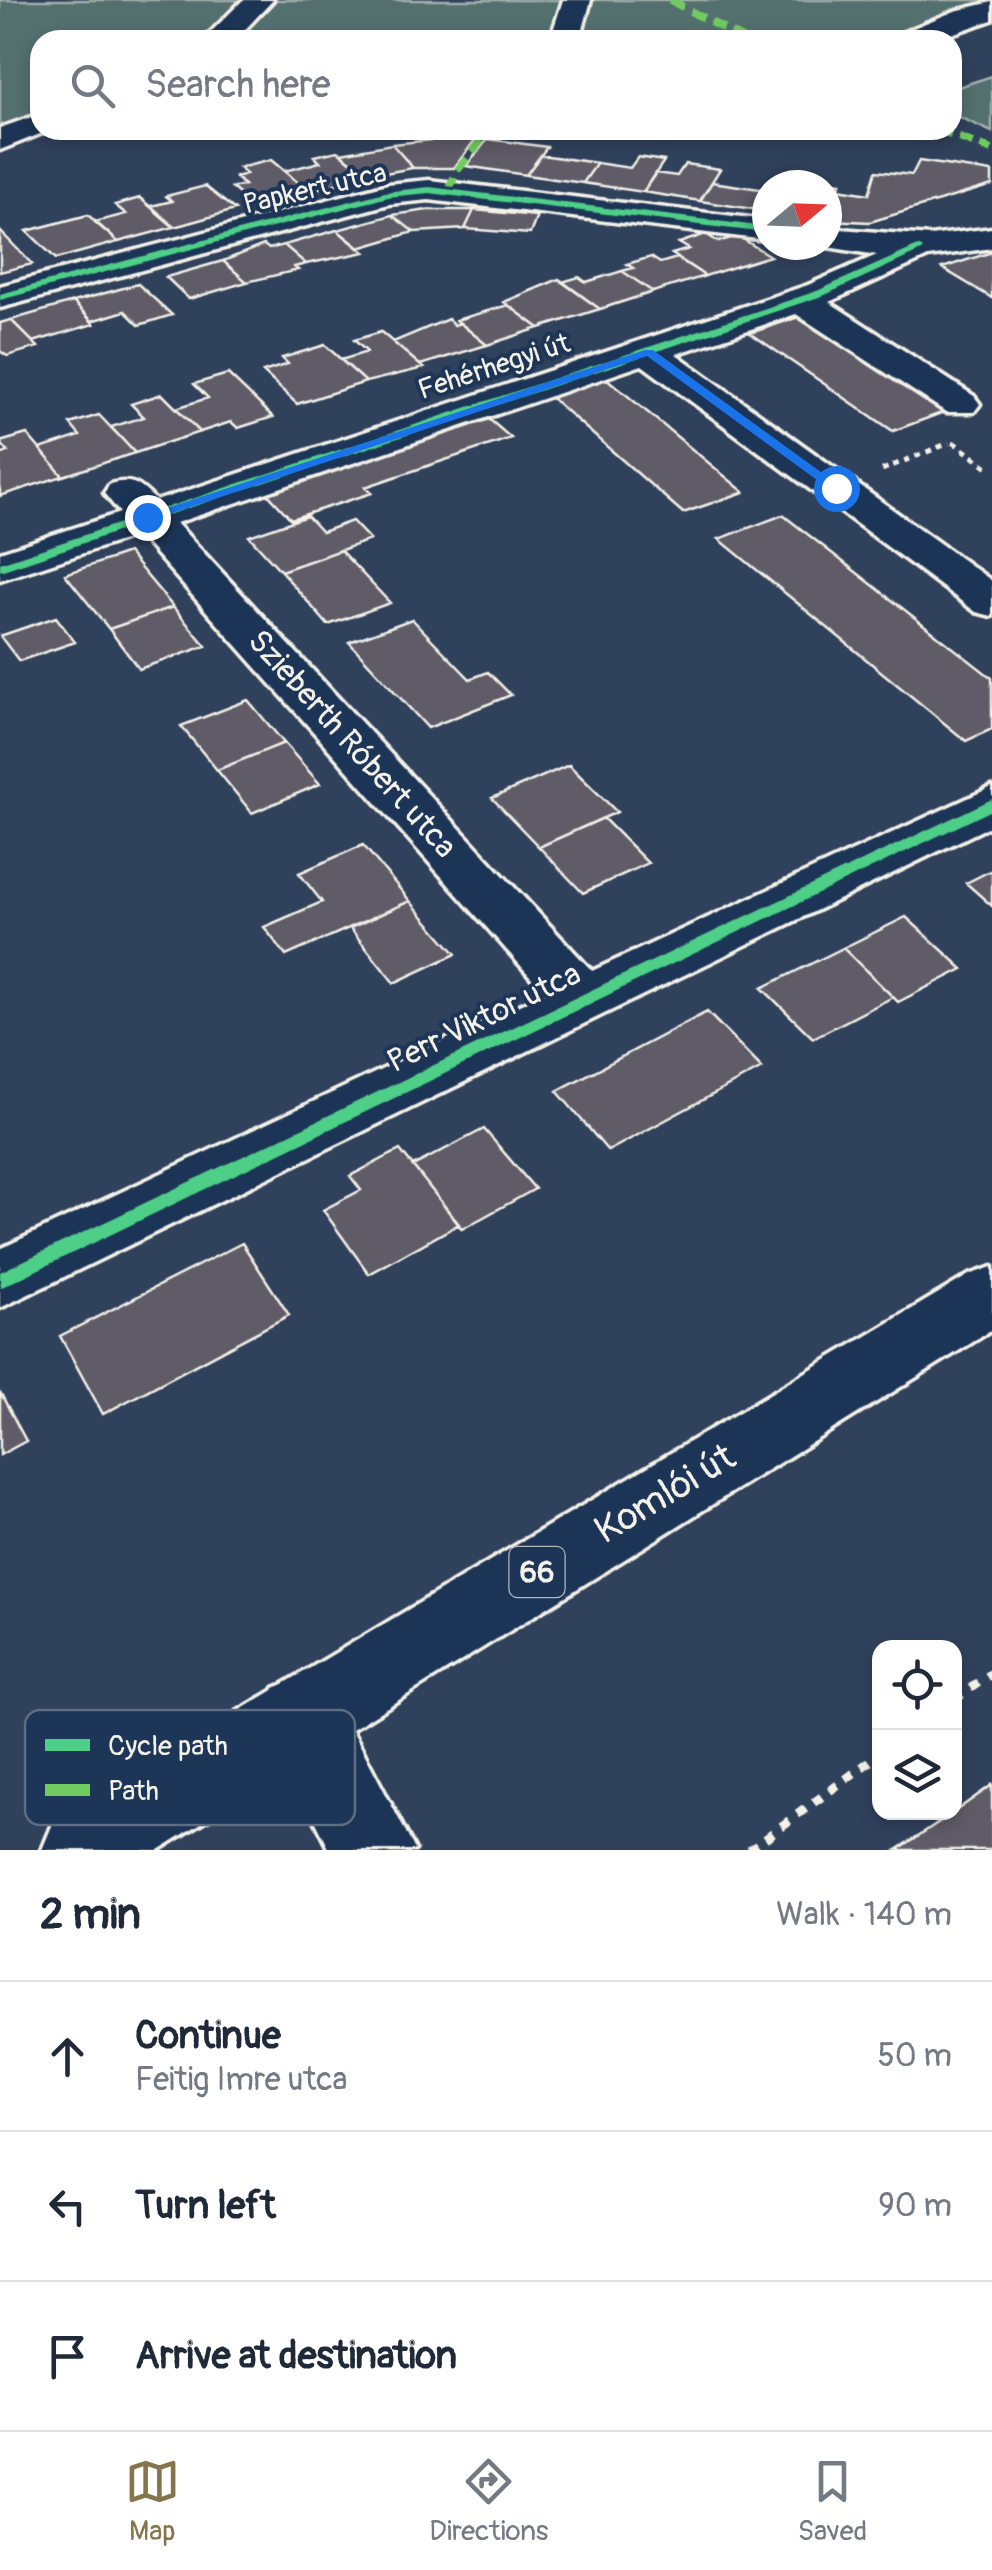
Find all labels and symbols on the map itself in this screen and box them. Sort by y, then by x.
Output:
street label: Papkert utca [240,156,390,222]
north arrow [752,170,842,260]
street label: Fehérhegyi út [414,326,575,408]
route start [814,466,860,512]
route end [125,495,171,541]
street label: Szieberth Róbert utca [239,622,465,866]
street label: Perr Viktor utca [381,954,587,1082]
street label: Komlói út [586,1433,745,1555]
road number: 66 [510,1547,564,1597]
legend [25,1710,355,1825]
text: Cycle path [108,1729,228,1764]
text: Path [108,1774,159,1809]

